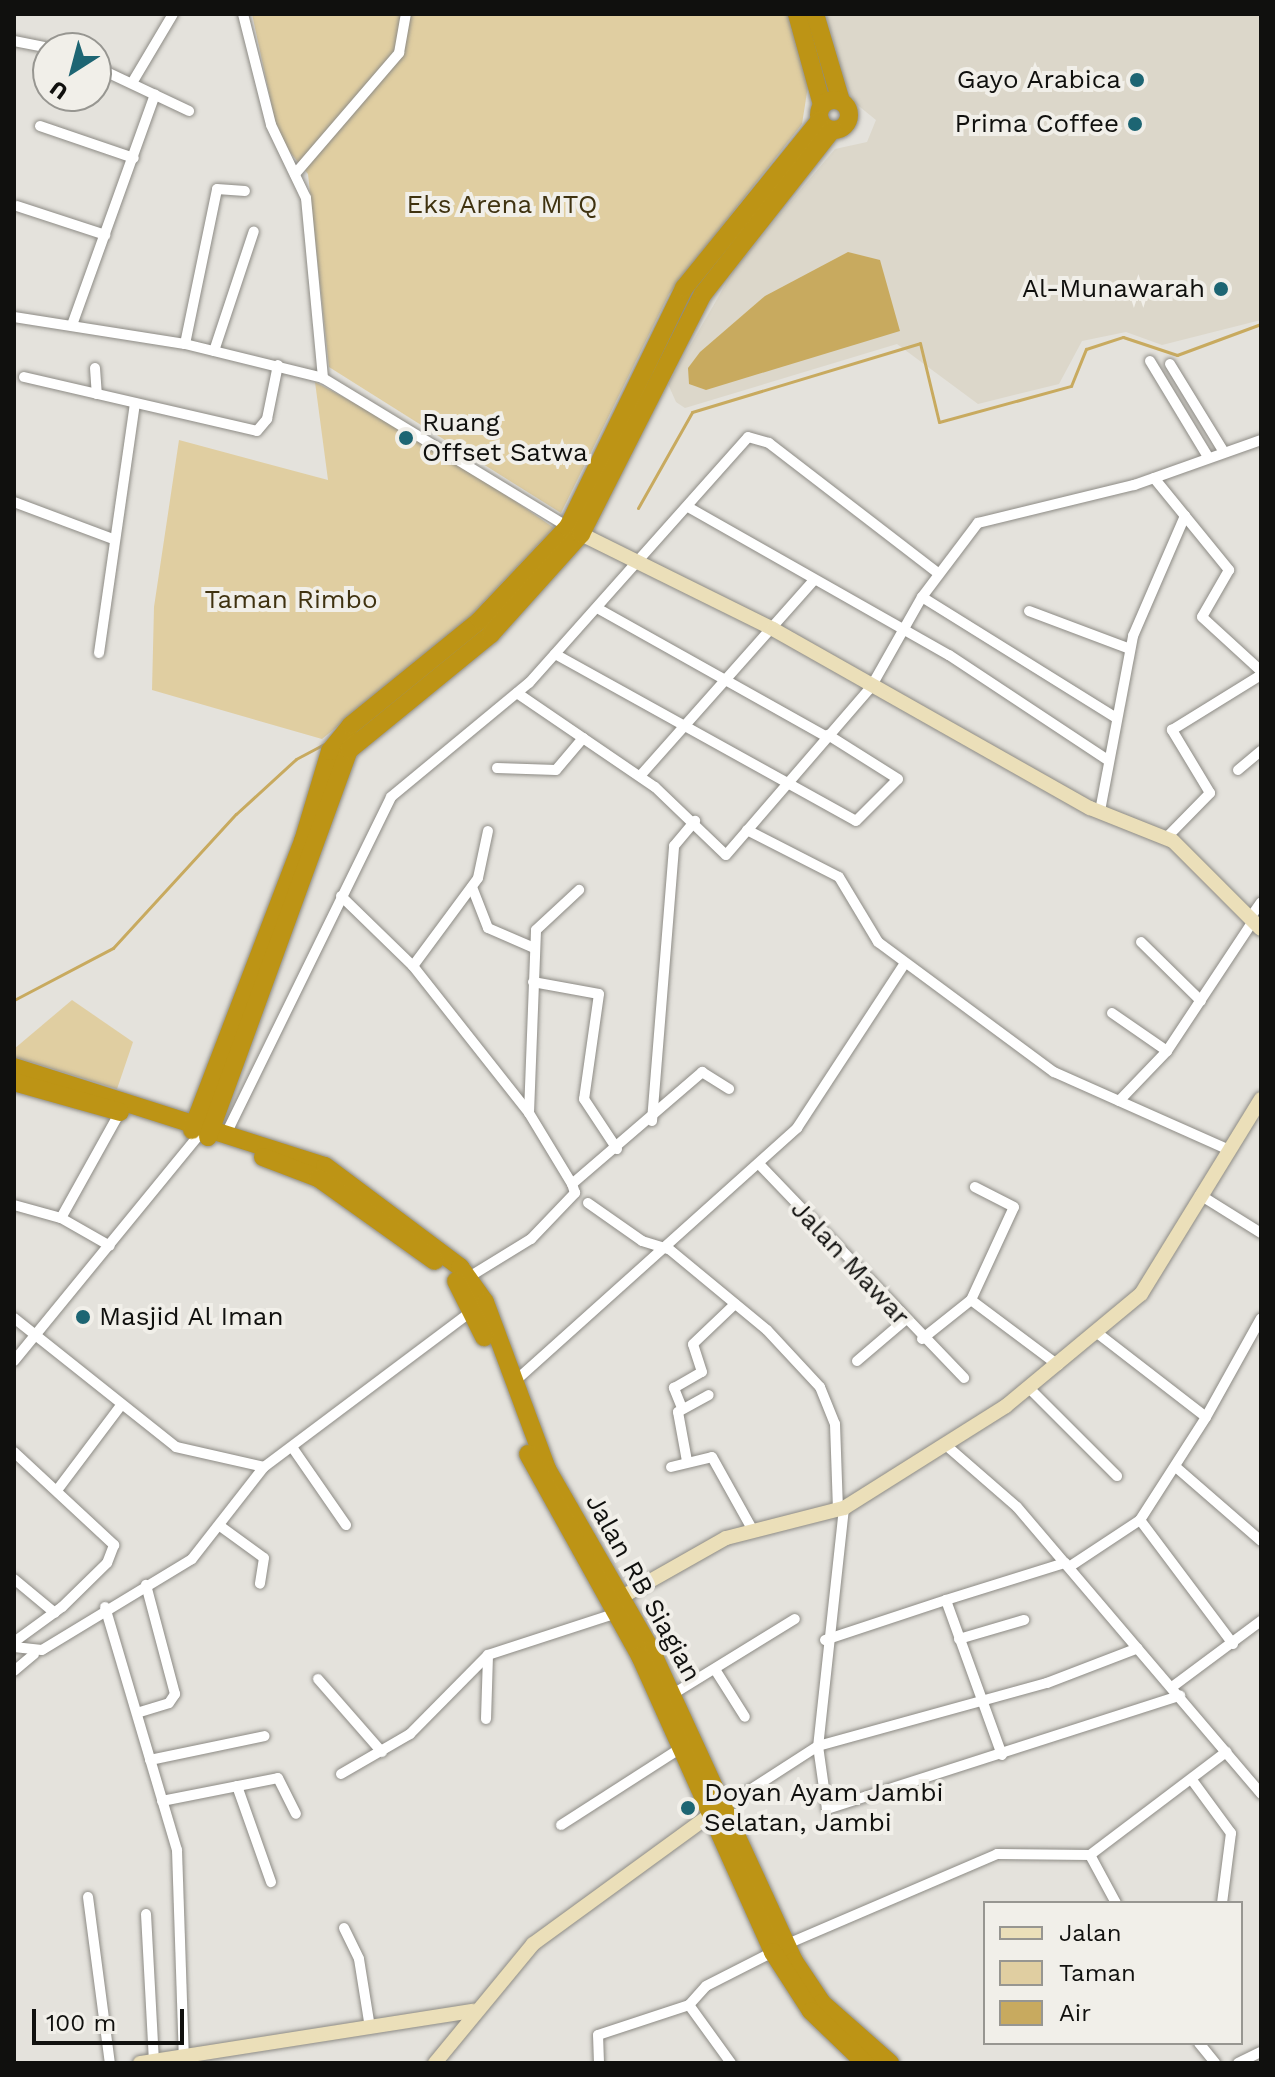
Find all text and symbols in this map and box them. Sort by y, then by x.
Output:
north arrow [32,32,112,112]
place label: Gayo Arabica [956,64,1121,96]
marker: Gayo Arabica [1128,71,1146,89]
text: U [45,75,72,105]
place label: Prima Coffee [954,108,1119,140]
marker: Prima Coffee [1126,115,1144,133]
park label: Eks Arena MTQ [406,189,598,221]
place label: Al-Munawarah [1022,273,1205,305]
marker: Al-Munawarah [1212,280,1230,298]
place label: Ruang Offset Satwa [422,407,588,468]
marker: Ruang Offset Satwa [397,429,415,447]
park label: Taman Rimbo [204,584,378,616]
street label: Jalan Mawar [784,1194,916,1332]
place label: Masjid Al Iman [99,1301,286,1333]
marker: Masjid Al Iman [74,1308,92,1326]
street label: Jalan RB Siagian [579,1489,707,1687]
place label: Doyan Ayam Jambi Selatan, Jambi [704,1777,945,1838]
marker: Doyan Ayam Jambi Selatan, Jambi [679,1799,697,1817]
legend [983,1901,1243,2045]
text: Jalan [1059,1919,1122,1947]
text: Taman [1059,1959,1136,1987]
scale bar [36,1993,188,2043]
text: Air [1059,1999,1091,2027]
text: 100 m [46,2009,116,2037]

